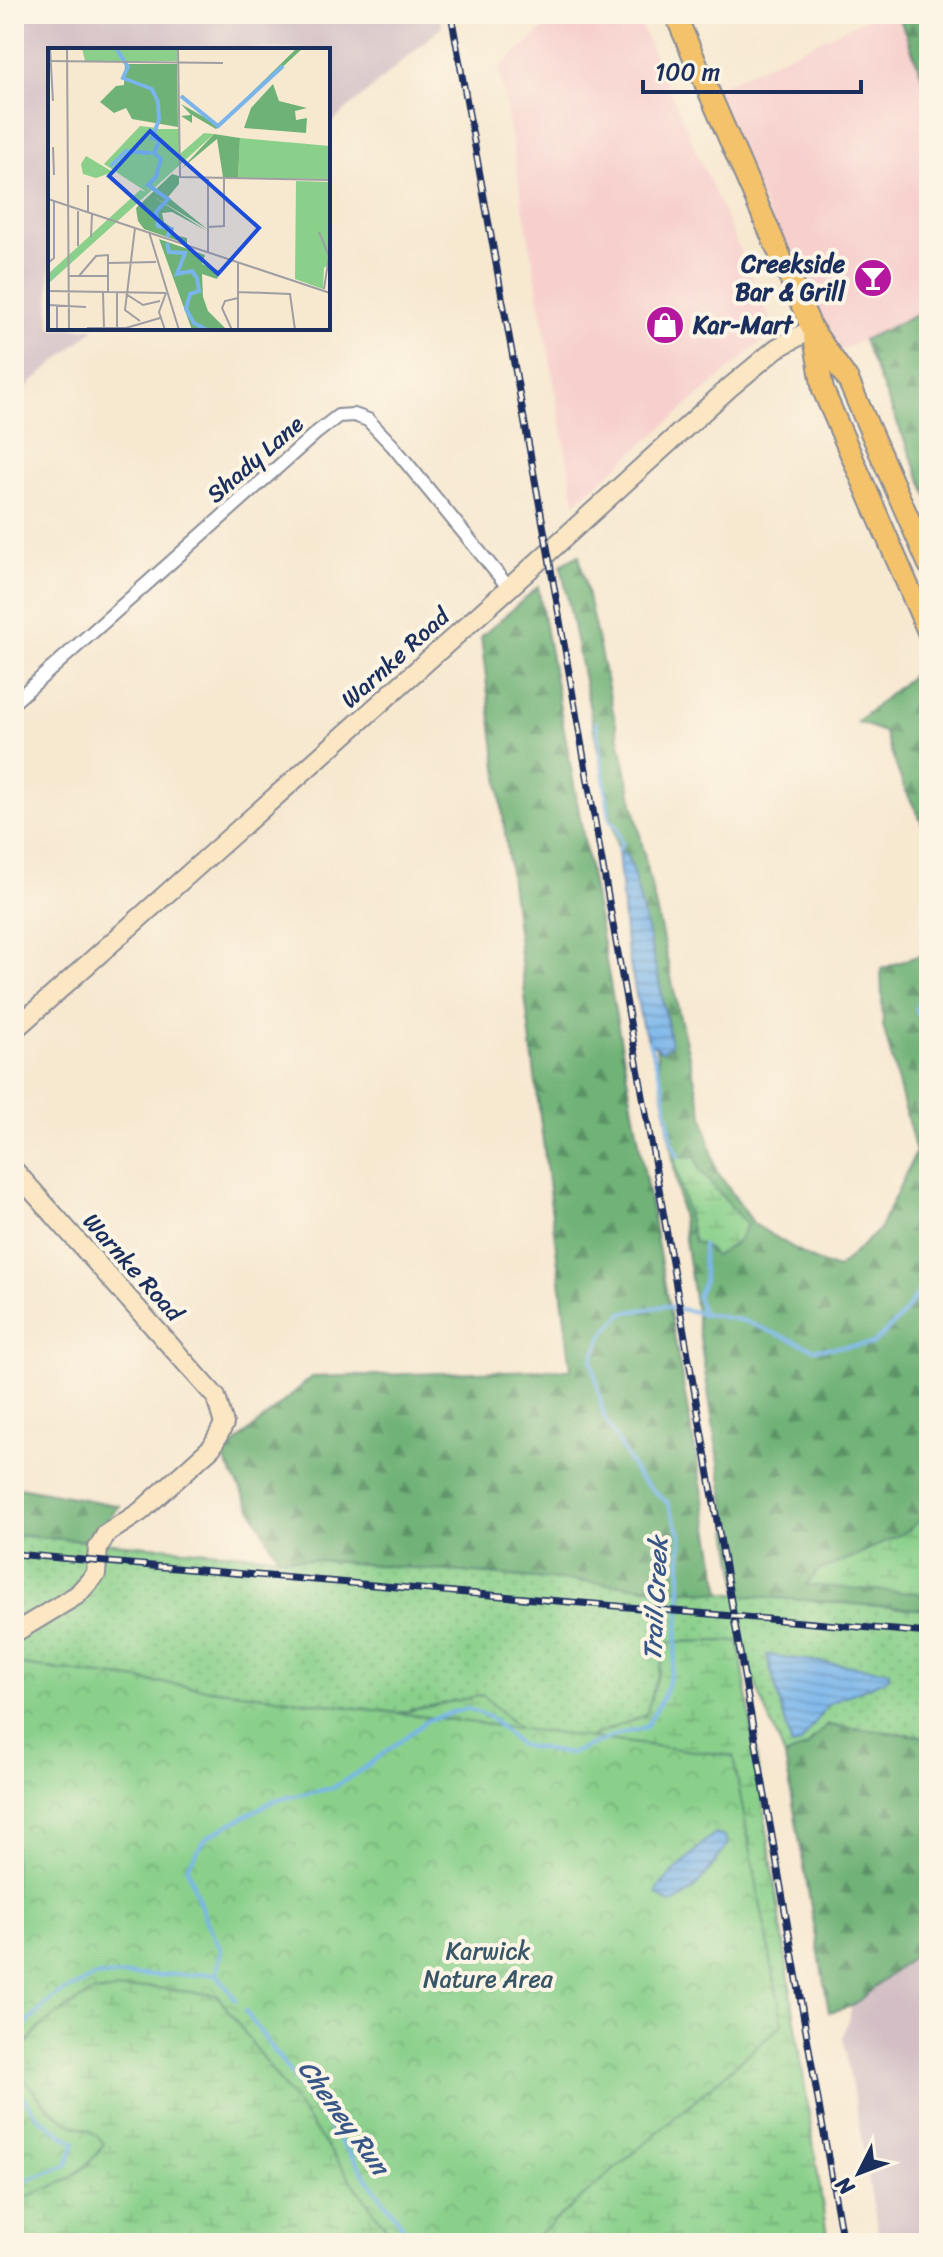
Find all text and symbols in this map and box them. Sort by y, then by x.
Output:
scale bar [643,44,861,94]
inset map [48,48,330,330]
text: 100 m [655,51,720,93]
place label: Creekside Bar & Grill [735,243,846,313]
bar icon: Creekside Bar & Grill [852,257,894,299]
shop icon: Kar-Mart [644,304,686,346]
place label: Kar-Mart [692,304,794,346]
street label: Shady Lane [197,404,314,514]
street label: Warnke Road [330,595,461,719]
street label: Warnke Road [72,1202,196,1333]
water label: Trail Creek [629,1533,681,1662]
park label: Karwick Nature Area [423,1930,554,2000]
water label: Cheney Run [286,2049,404,2187]
north arrow [819,2133,899,2213]
text: N [824,2167,865,2206]

